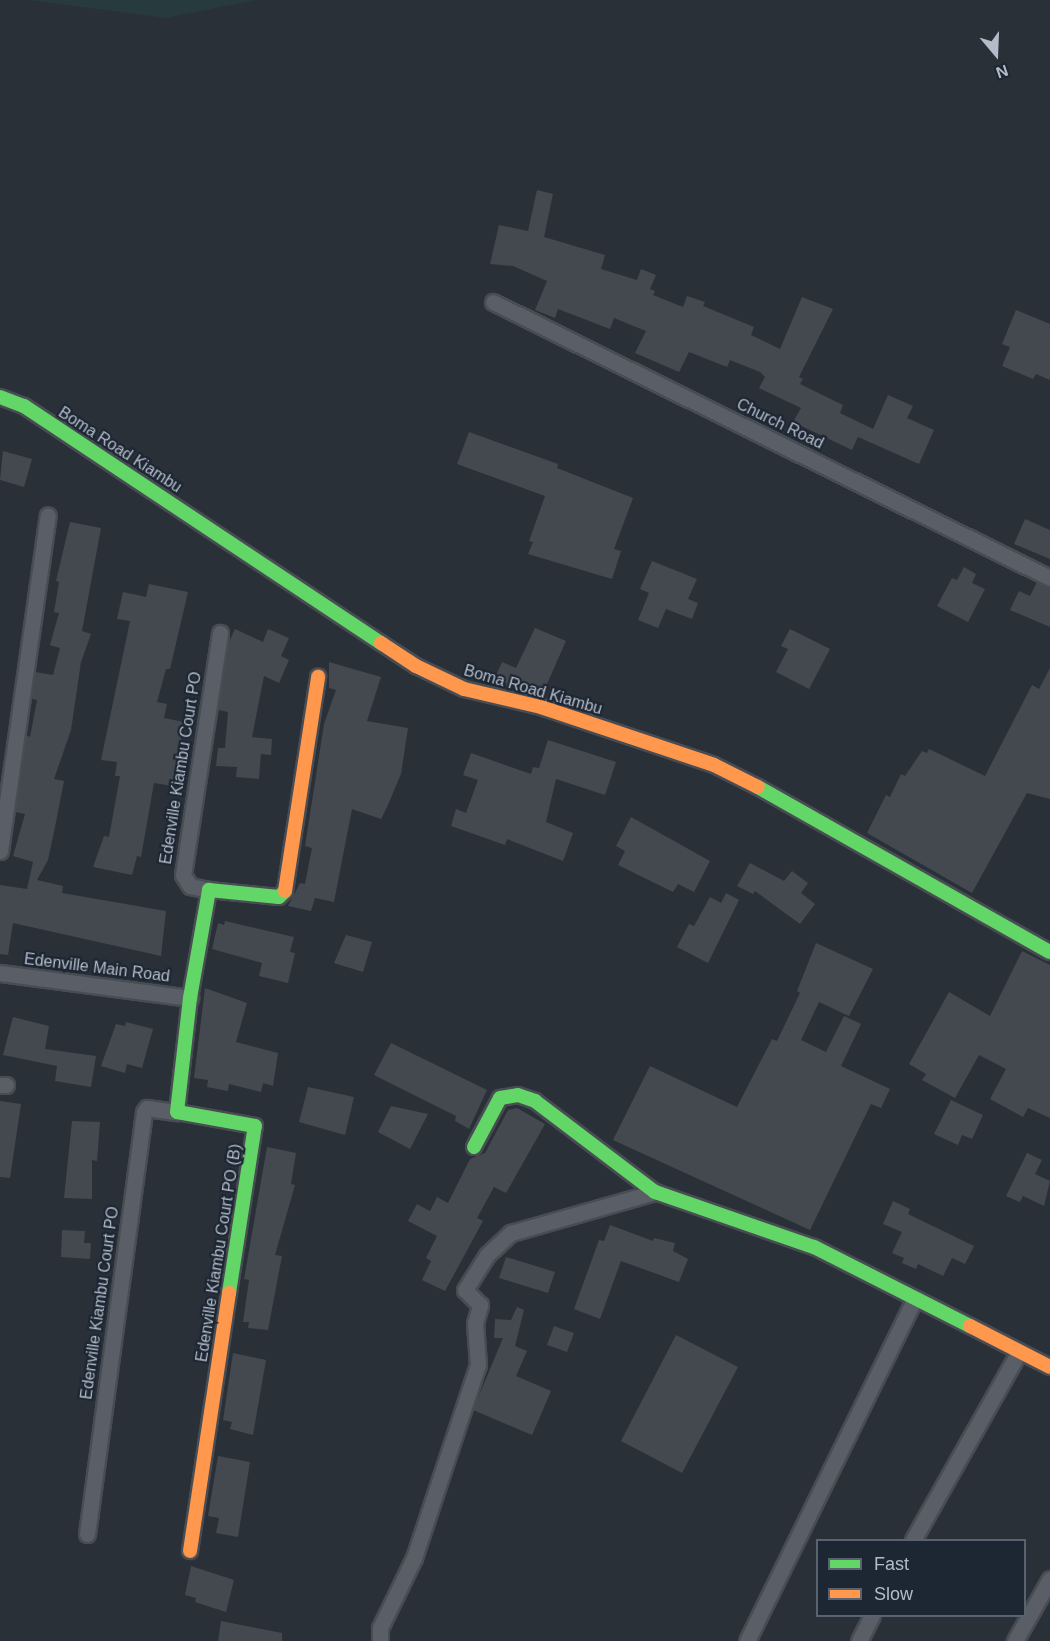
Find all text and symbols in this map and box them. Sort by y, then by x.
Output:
north arrow [966,24,1026,84]
text: N [994,62,1010,81]
street label: Church Road [733,395,827,453]
street label: Boma Road Kiambu [55,403,185,497]
street label: Boma Road Kiambu [462,661,604,719]
street label: Edenville Kiambu Court PO [156,670,206,866]
street label: Edenville Main Road [23,950,171,986]
street label: Edenville Kiambu Court PO (B) [192,1143,246,1363]
street label: Edenville Kiambu Court PO [77,1205,123,1401]
legend [816,1539,1026,1617]
text: Fast [874,1554,909,1574]
text: Slow [874,1584,913,1604]

